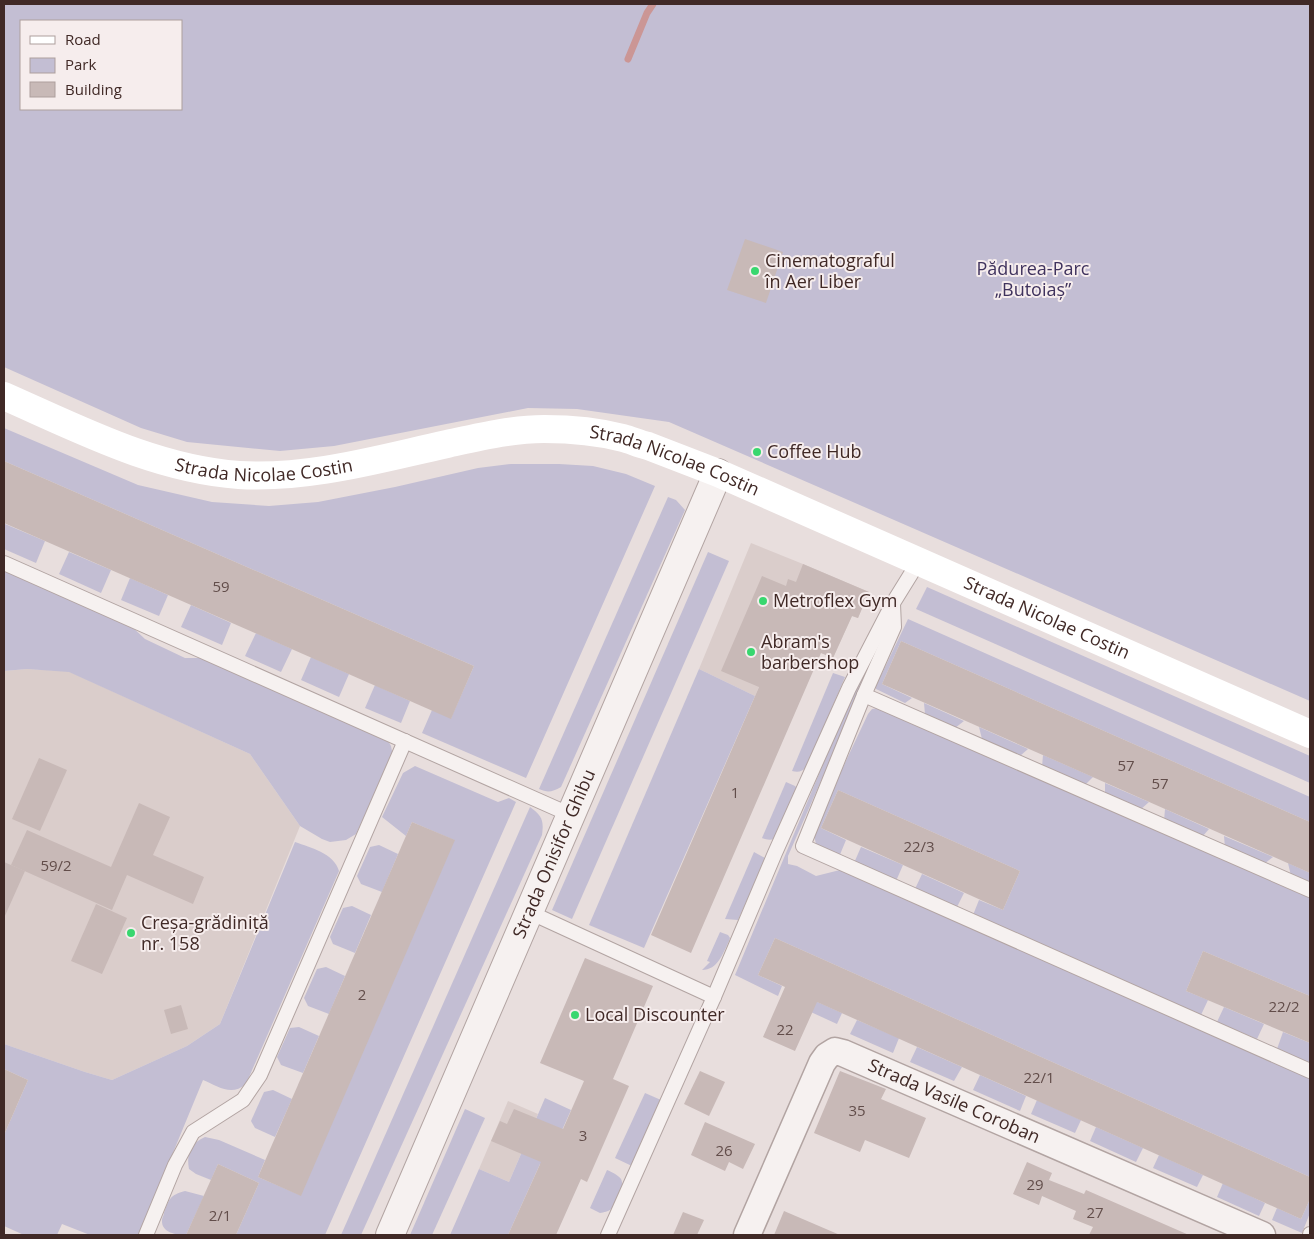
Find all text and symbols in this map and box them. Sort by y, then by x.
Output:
legend [20,20,182,110]
text: Road [65,29,101,49]
text: Park [65,54,96,74]
text: Building [65,79,122,99]
place label: Cinematograful în Aer Liber [764,248,895,293]
park label: Pădurea-Parc „Butoiaș” [977,256,1090,301]
marker: Cinematograful în Aer Liber [749,265,761,277]
street label: Strada Nicolae Costin [588,419,763,501]
place label: Coffee Hub [767,439,862,463]
marker: Coffee Hub [751,446,763,458]
street label: Strada Nicolae Costin [173,452,355,487]
street label: Strada Nicolae Costin [960,570,1134,664]
house number: 59 [212,576,230,596]
place label: Metroflex Gym [773,588,897,612]
marker: Metroflex Gym [757,595,769,607]
place label: Abram's barbershop [761,629,859,674]
marker: Abram's barbershop [745,646,757,658]
house number: 57 [1117,755,1135,775]
street label: Strada Onisifor Ghibu [506,765,600,942]
house number: 57 [1151,773,1169,793]
house number: 1 [731,782,739,802]
house number: 22/3 [903,836,935,856]
house number: 59/2 [40,855,72,875]
place label: Creșa-grădiniță nr. 158 [141,910,269,955]
marker: Creșa-grădiniță nr. 158 [125,927,137,939]
house number: 2 [358,984,366,1004]
house number: 22/2 [1268,996,1300,1016]
place label: Local Discounter [585,1002,725,1026]
marker: Local Discounter [569,1009,581,1021]
house number: 22 [776,1019,794,1039]
street label: Strada Vasile Coroban [865,1052,1044,1148]
house number: 22/1 [1023,1067,1055,1087]
house number: 35 [848,1100,866,1120]
house number: 3 [579,1125,587,1145]
house number: 26 [715,1140,733,1160]
house number: 29 [1026,1174,1044,1194]
house number: 27 [1086,1202,1104,1222]
house number: 2/1 [209,1205,231,1225]

